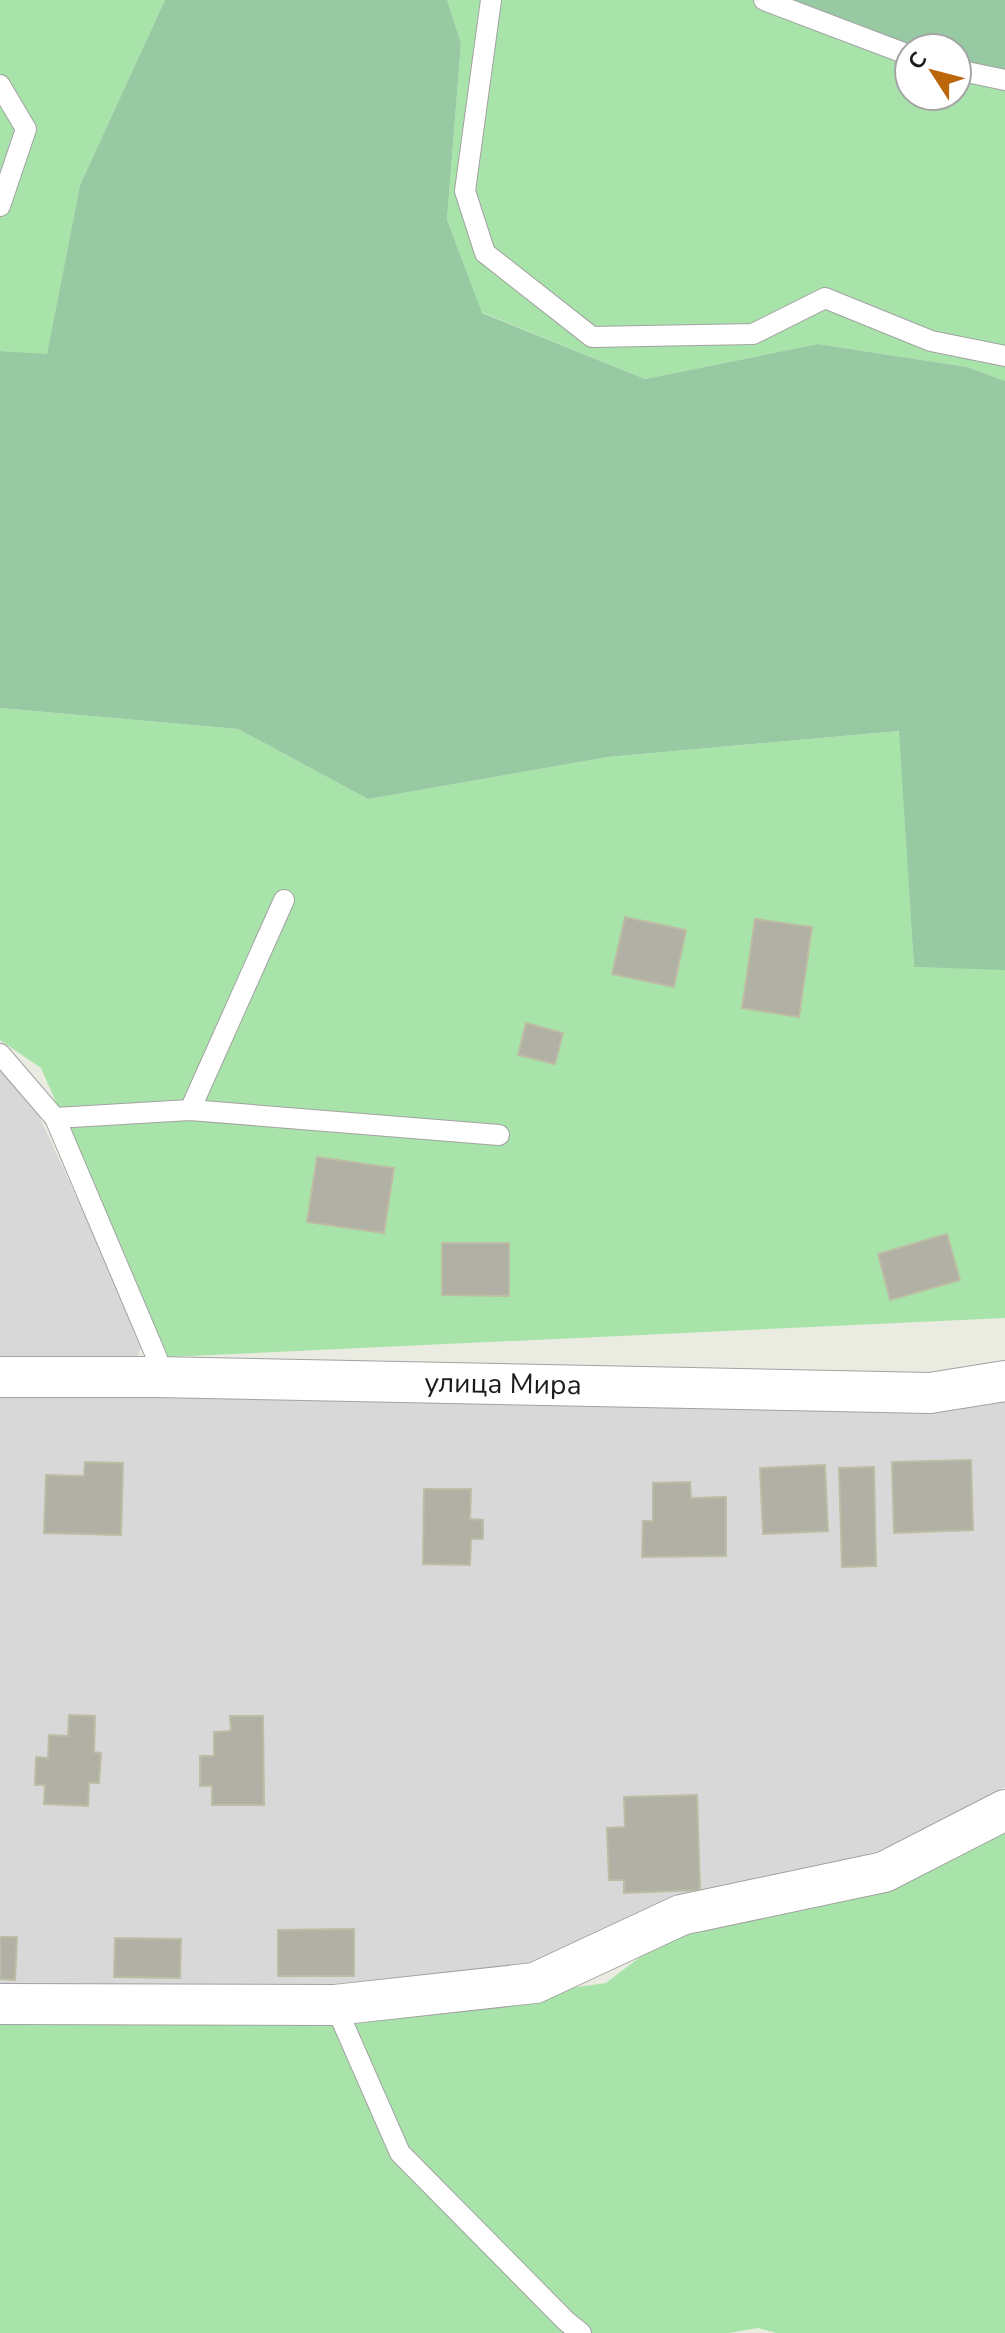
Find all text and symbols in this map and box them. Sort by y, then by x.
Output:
north arrow [893,32,973,112]
text: С [901,46,934,76]
street label: улица Мира [424,1364,582,1404]

